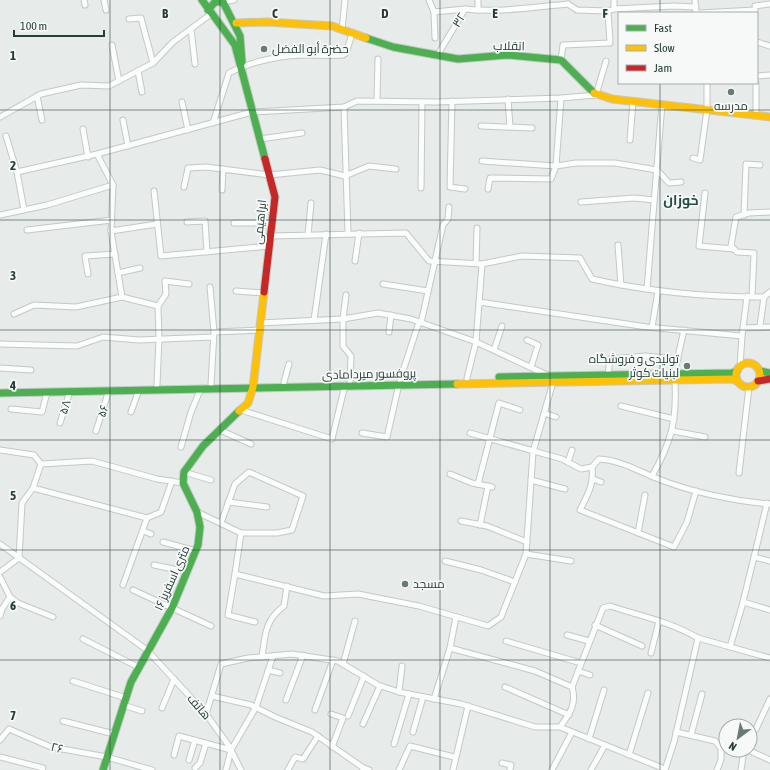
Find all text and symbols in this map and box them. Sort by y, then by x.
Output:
text: B [162,6,169,21]
text: C [272,6,278,21]
text: D [381,6,389,21]
text: E [492,6,498,21]
text: F [602,6,608,21]
street label: ۳۲ [449,10,469,30]
scale bar [14,12,104,38]
legend [618,12,758,84]
text: 100 m [20,19,47,33]
text: Fast [654,21,672,35]
street label: انقلاب [493,39,525,53]
place label: حضرة أبو الفضل [272,41,349,56]
text: Slow [654,41,675,55]
marker: حضرة أبو الفضل [259,44,269,54]
text: 1 [10,48,16,63]
text: Jam [654,61,672,75]
marker: مدرسه [726,87,736,97]
place label: مدرسه [714,99,748,113]
text: 2 [10,158,16,173]
district label: خوزان [663,192,699,209]
street label: ابراهیمی [251,199,269,245]
text: 3 [10,268,16,283]
place label: تولیدی و فروشگاه لبنیات کوثر [589,352,680,380]
marker: تولیدی و فروشگاه لبنیات کوثر [682,361,692,371]
street label: پروفسور میردامادی [322,366,417,384]
text: 4 [9,378,16,393]
street label: ۵۸ [56,398,74,416]
street label: ۵۶ [95,403,111,419]
text: 5 [10,488,16,503]
street label: ۱۶ متری اسفریز [151,543,193,613]
place label: مسجد [413,577,445,591]
marker: مسجد [400,579,410,589]
text: 6 [10,598,16,613]
street label: هاتف [184,691,214,723]
text: 7 [10,708,16,723]
north arrow [718,718,758,758]
street label: ۲۶ [50,740,64,756]
text: N [727,740,739,753]

